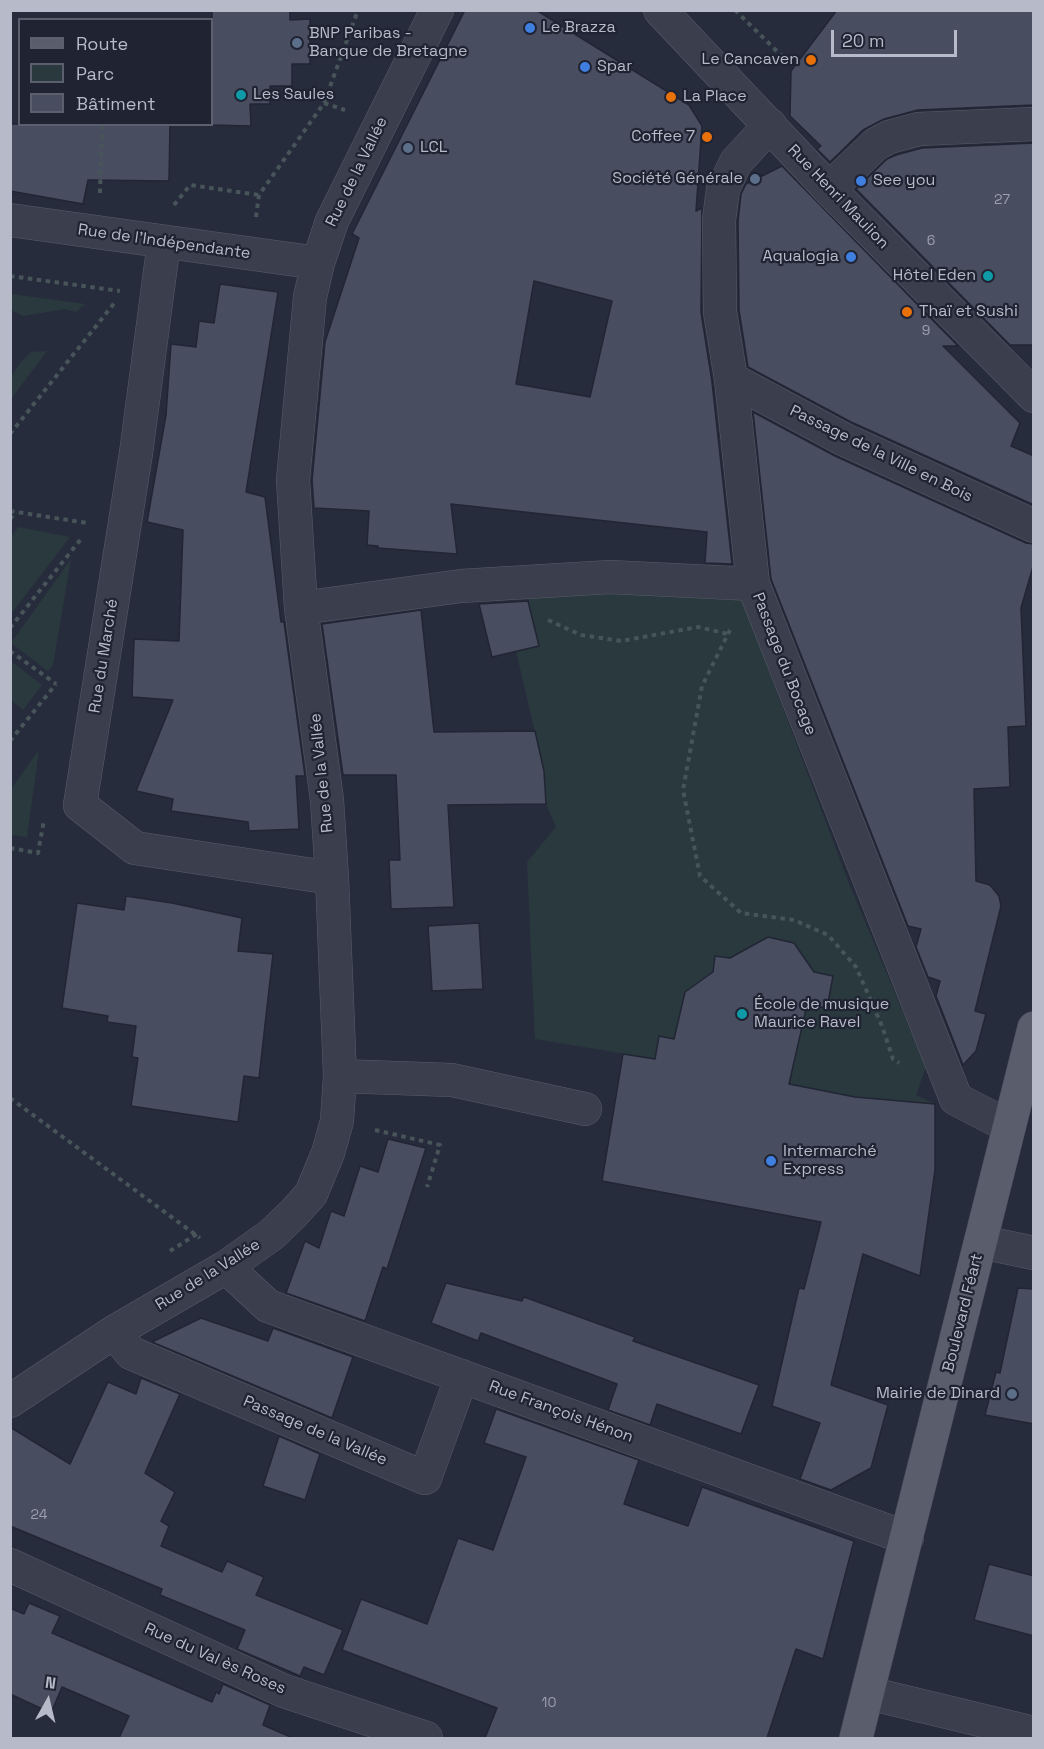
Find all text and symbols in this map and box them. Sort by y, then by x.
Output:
legend [18,18,213,126]
place label: Le Brazza [542,18,616,38]
scale bar [834,18,960,56]
marker: Le Brazza [523,21,537,35]
place label: BNP Paribas - Banque de Bretagne [309,24,467,62]
text: 20 m [842,29,885,52]
text: Route [76,32,128,55]
marker: BNP Paribas - Banque de Bretagne [290,36,304,50]
place label: Le Cancaven [702,50,799,70]
marker: Le Cancaven [804,53,818,67]
place label: Spar [597,57,632,77]
marker: Spar [578,60,592,74]
text: Parc [76,62,114,85]
place label: Les Saules [253,85,334,105]
place label: La Place [683,87,747,107]
marker: Les Saules [234,88,248,102]
marker: La Place [664,90,678,104]
text: Bâtiment [76,92,156,115]
street label: Rue de la Vallée [322,114,392,230]
place label: Coffee 7 [631,127,695,147]
marker: Coffee 7 [700,130,714,144]
place label: LCL [420,138,447,158]
marker: LCL [401,141,415,155]
street label: Rue Henri Maulion [783,141,893,253]
place label: Société Générale [612,169,743,189]
place label: See you [873,171,935,191]
marker: Société Générale [748,172,762,186]
marker: See you [854,174,868,188]
house number: 27 [994,192,1010,208]
street label: Rue de l'Indépendante [77,220,251,264]
house number: 6 [927,233,935,249]
place label: Aqualogia [762,247,839,267]
marker: Aqualogia [844,250,858,264]
place label: Hôtel Eden [893,266,976,286]
marker: Hôtel Eden [981,269,995,283]
place label: Thaï et Sushi [919,302,1018,322]
marker: Thaï et Sushi [900,305,914,319]
house number: 9 [922,323,930,339]
street label: Passage de la Ville en Bois [787,401,975,507]
street label: Passage du Bocage [748,590,820,738]
street label: Rue du Marché [85,598,123,714]
street label: Rue de la Vallée [306,712,338,834]
place label: École de musique Maurice Ravel [754,995,889,1033]
marker: École de musique Maurice Ravel [735,1007,749,1021]
place label: Intermarché Express [783,1142,877,1180]
marker: Intermarché Express [764,1154,778,1168]
street label: Rue de la Vallée [152,1235,264,1315]
street label: Boulevard Féart [939,1252,987,1374]
street label: Rue François Hénon [486,1377,636,1447]
place label: Mairie de Dinard [876,1384,1000,1404]
marker: Mairie de Dinard [1005,1387,1019,1401]
street label: Passage de la Vallée [240,1392,390,1470]
house number: 24 [31,1507,47,1523]
street label: Rue du Val ès Roses [141,1619,289,1699]
north arrow [18,1671,78,1731]
text: N [44,1672,57,1694]
house number: 10 [542,1695,556,1711]

